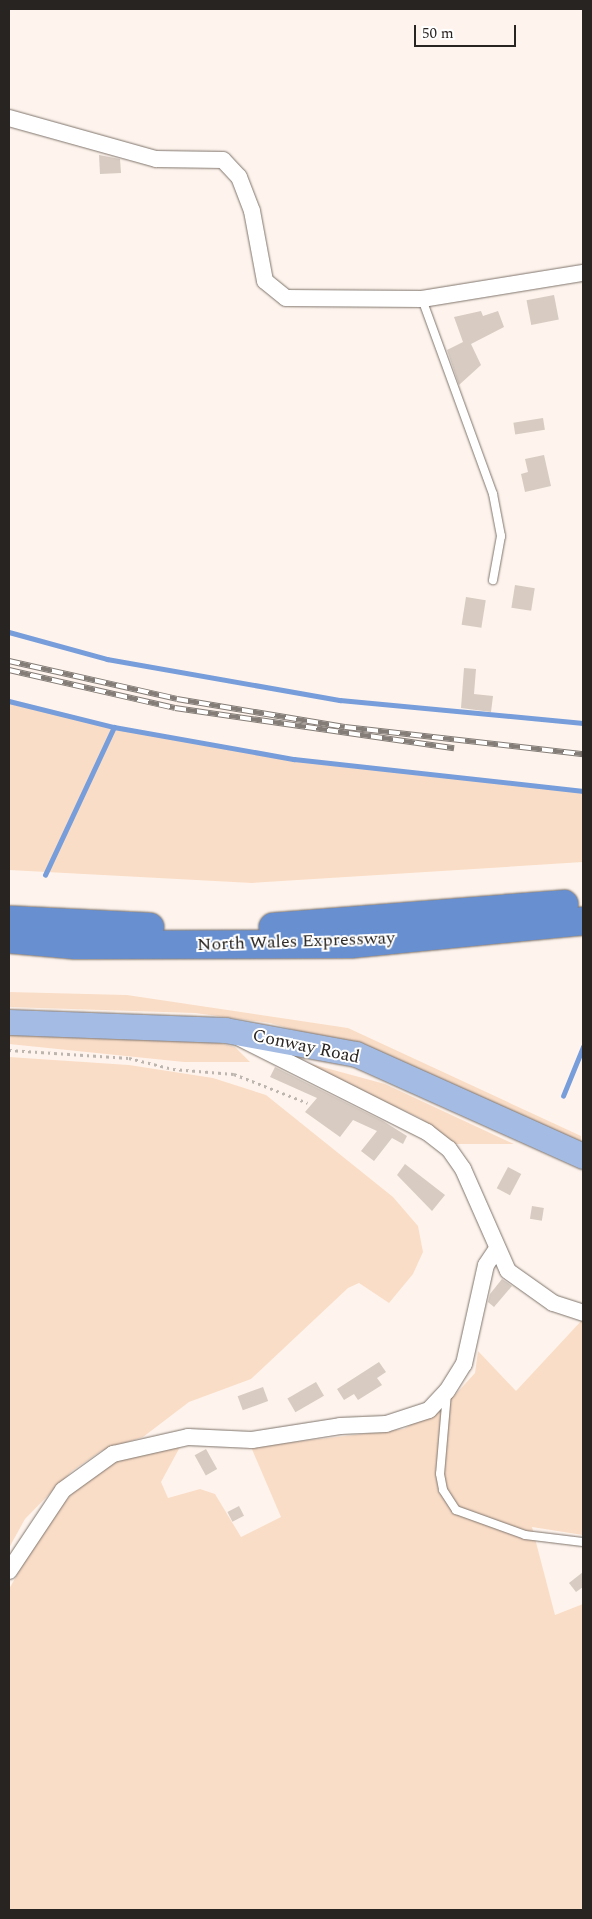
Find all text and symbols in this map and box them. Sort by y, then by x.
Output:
scale bar [417,15,520,47]
text: 50 m [422,22,454,45]
street label: North Wales Expressway [197,928,395,956]
street label: Conway Road [250,1025,362,1069]

